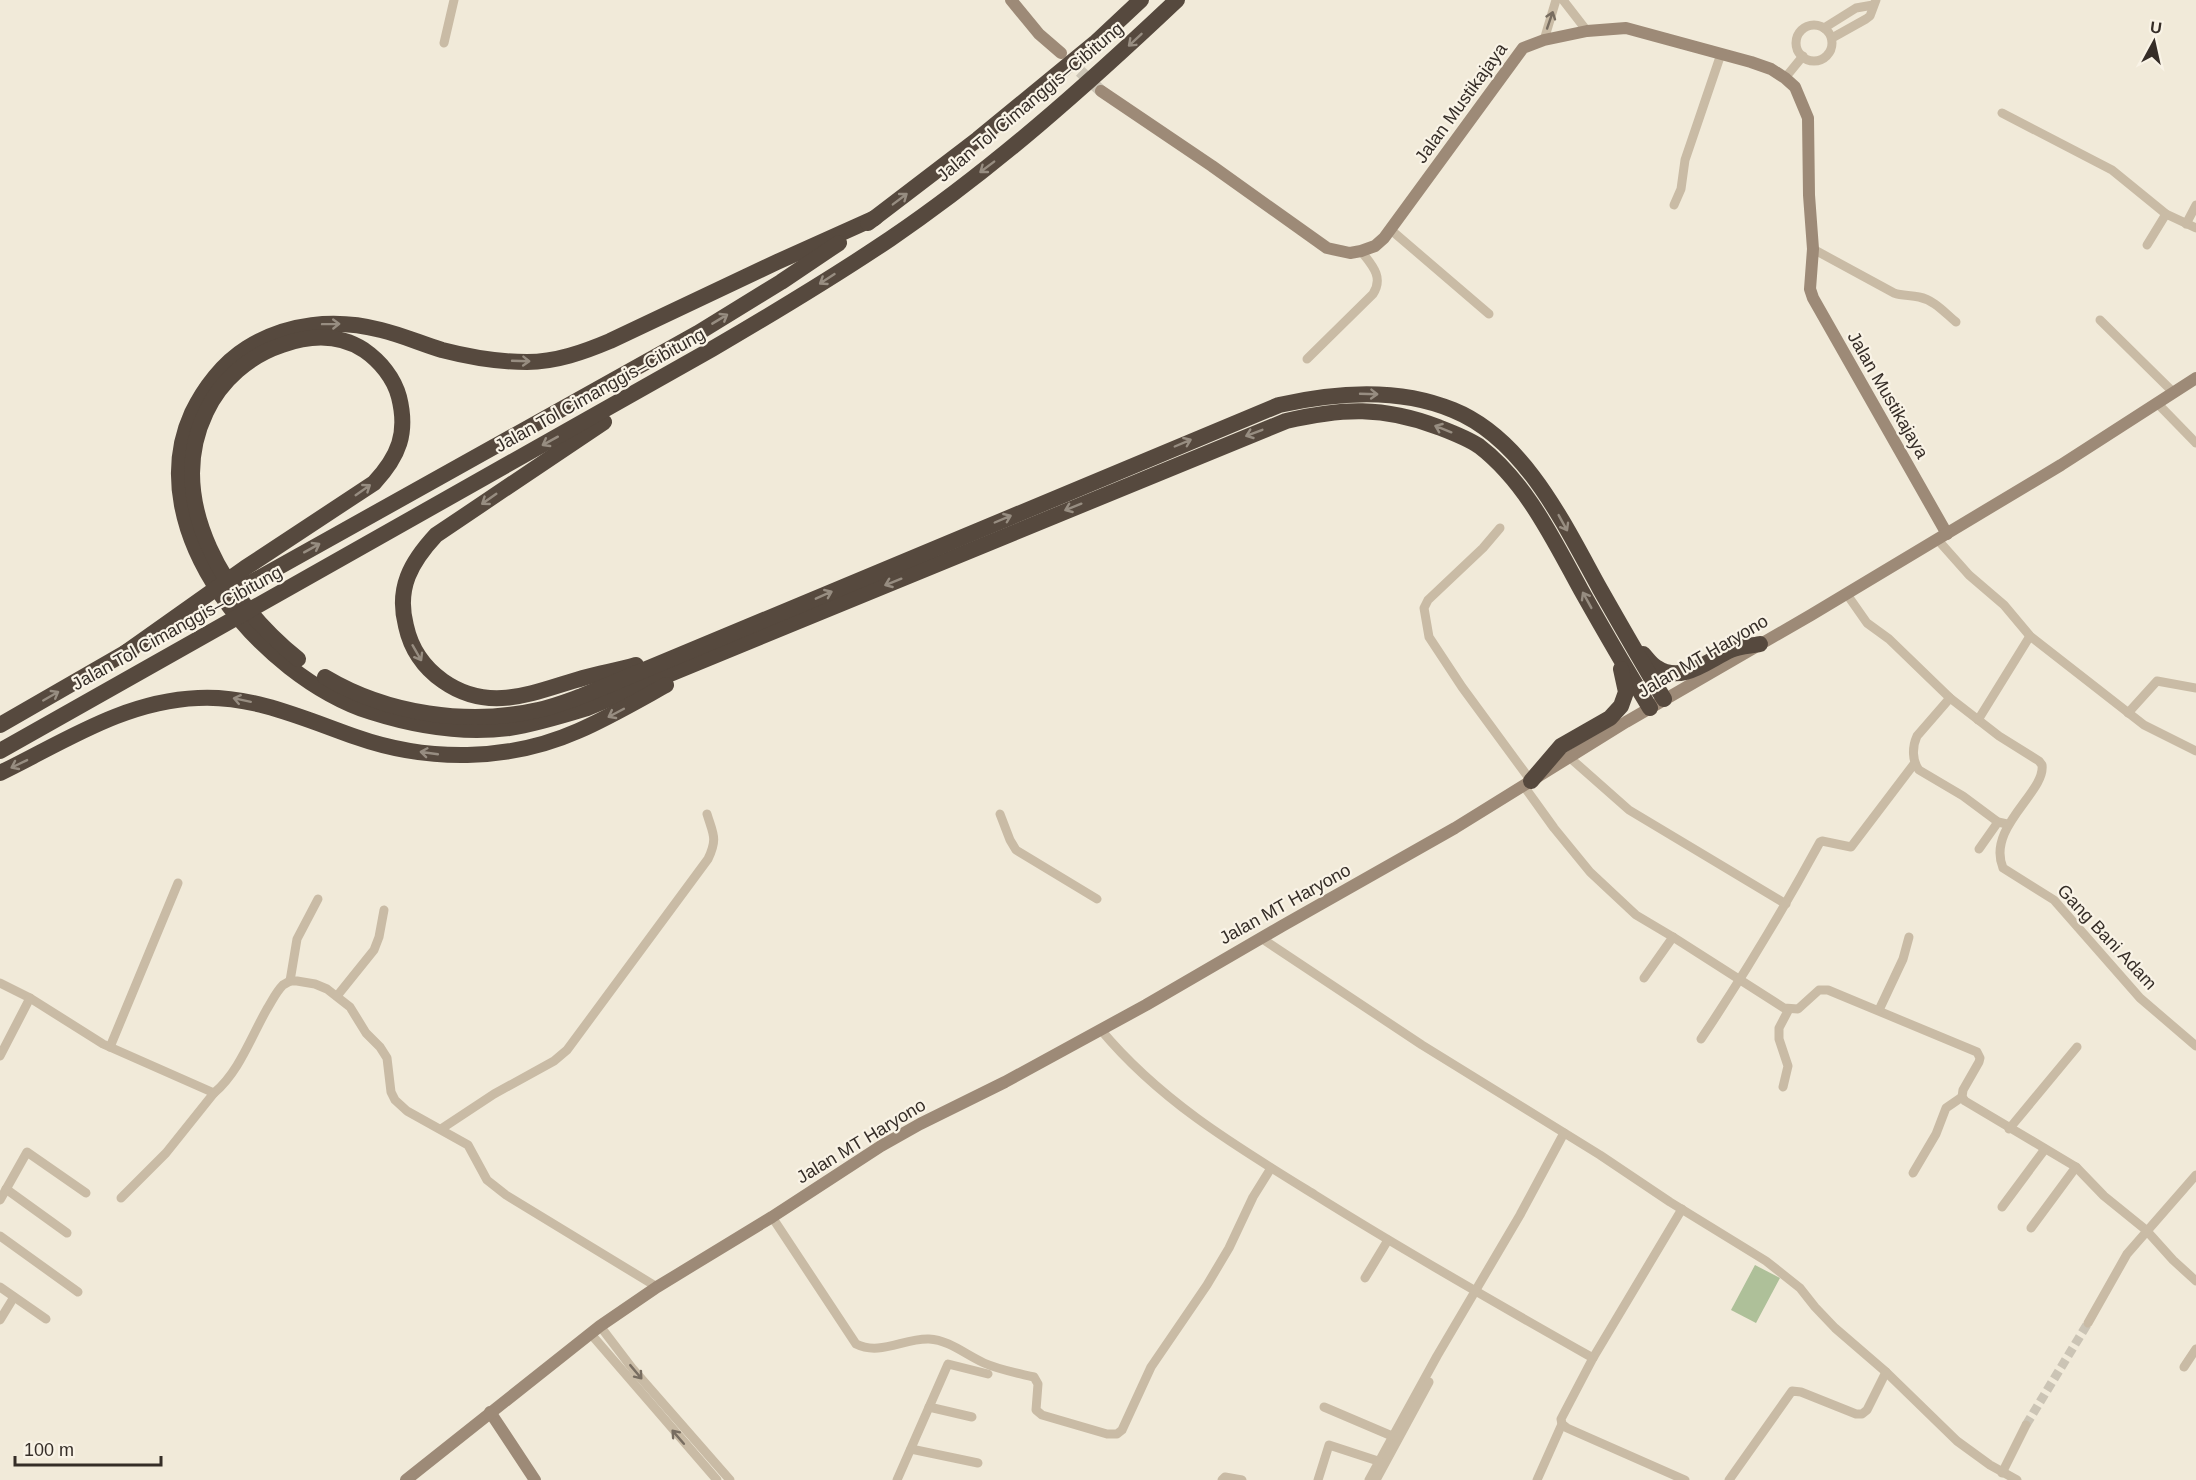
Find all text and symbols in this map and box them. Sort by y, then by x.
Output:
one-way arrow [1545,11,1556,30]
north arrow [2124,12,2184,72]
street label: Jalan Tol Cimanggis–Cibitung [933,18,1127,186]
text: U [2149,18,2163,37]
one-way arrow [1128,33,1143,47]
street label: Jalan Mustikajaya [1411,38,1512,167]
one-way arrow [979,161,995,173]
one-way arrow [891,193,907,206]
one-way arrow [820,273,836,285]
one-way arrow [711,313,728,325]
one-way arrow [320,318,340,330]
street label: Jalan Tol Cimanggis–Cibitung [492,324,708,456]
street label: Jalan Mustikajaya [1844,328,1933,463]
one-way arrow [511,356,530,367]
one-way arrow [1359,388,1379,400]
one-way arrow [1434,423,1452,434]
one-way arrow [1245,428,1263,439]
one-way arrow [542,435,559,447]
one-way arrow [1174,437,1192,448]
one-way arrow [355,484,371,496]
one-way arrow [481,493,497,505]
one-way arrow [1065,502,1083,513]
one-way arrow [993,513,1012,524]
one-way arrow [1557,514,1569,531]
one-way arrow [303,542,320,554]
street label: Jalan Tol Cimanggis–Cibitung [69,562,285,694]
one-way arrow [884,577,903,588]
one-way arrow [814,589,832,601]
one-way arrow [1581,592,1593,609]
street label: Jalan MT Haryono [1634,611,1772,701]
one-way arrow [411,644,423,661]
one-way arrow [42,689,59,701]
one-way arrow [232,694,252,705]
one-way arrow [608,707,625,719]
one-way arrow [419,748,439,759]
one-way arrow [10,758,28,770]
street label: Jalan MT Haryono [1216,860,1354,948]
street label: Gang Bani Adam [2053,880,2161,994]
street label: Jalan MT Haryono [793,1095,929,1187]
one-way arrow [629,1364,642,1380]
scale bar [15,1429,160,1467]
one-way arrow [671,1430,685,1445]
text: 100 m [24,1440,74,1460]

